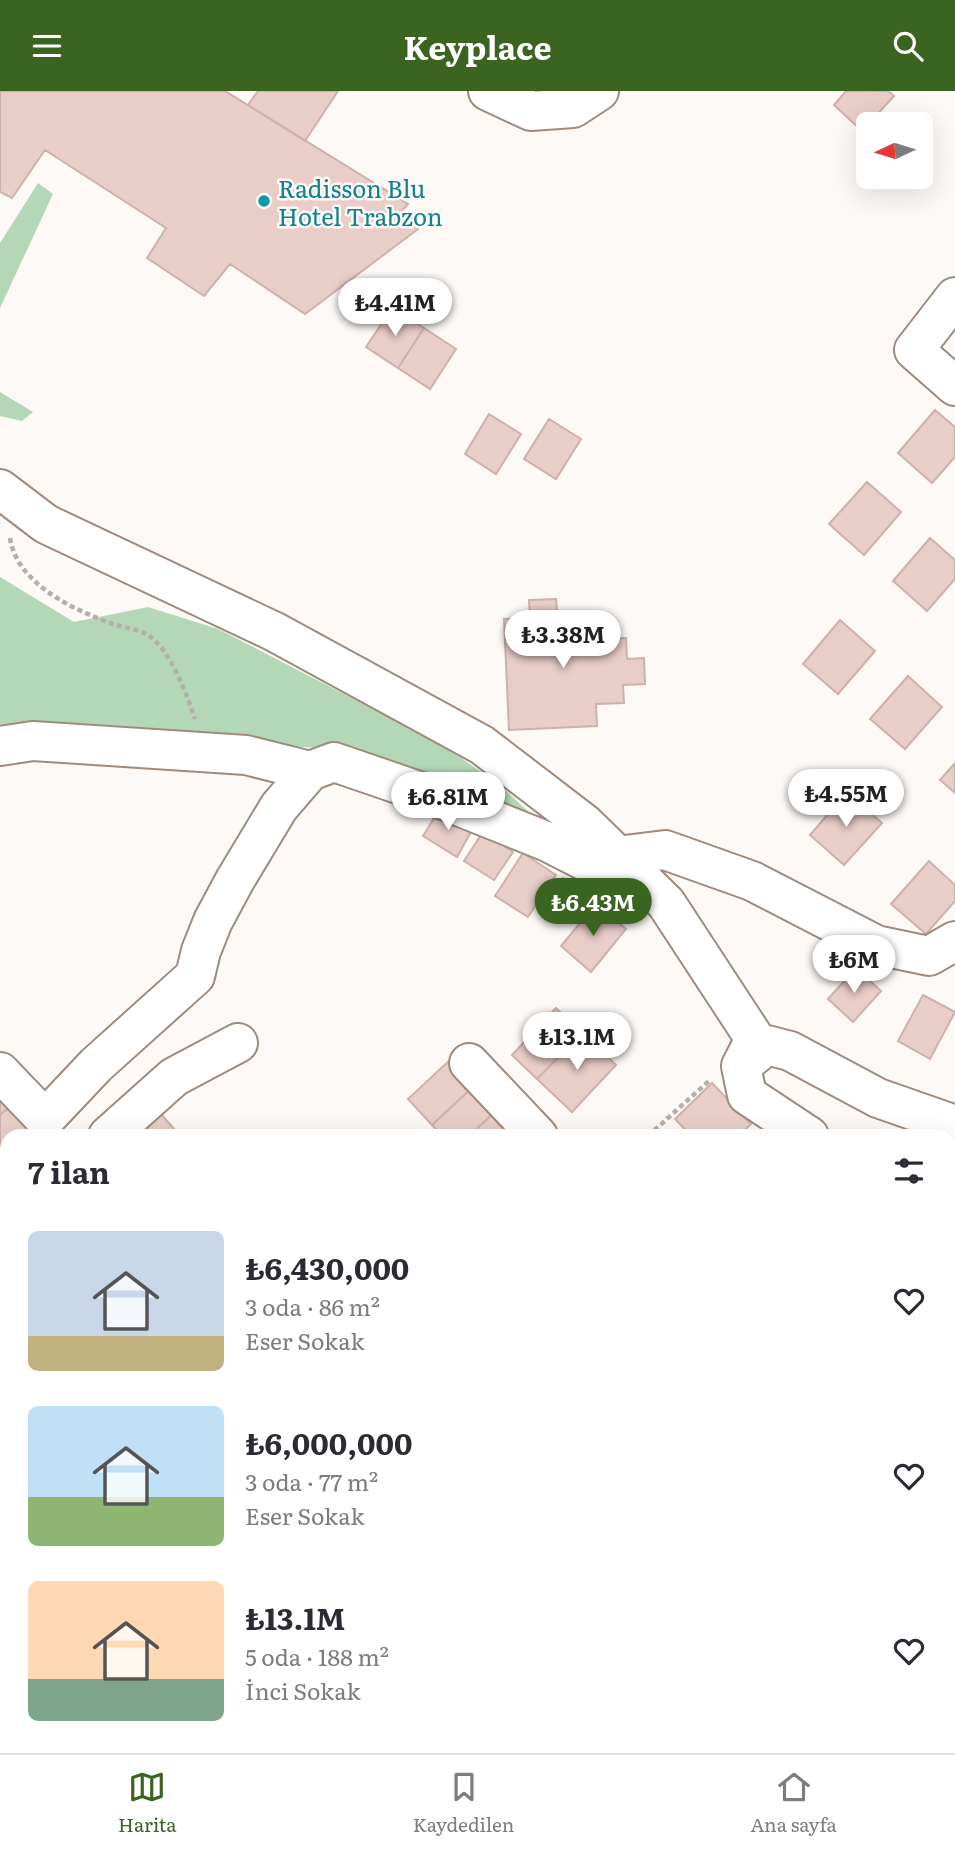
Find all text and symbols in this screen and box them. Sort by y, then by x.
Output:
text: Keyplace [403,22,552,70]
icon: menu [28,27,66,65]
icon: search [889,27,927,65]
north arrow [856,112,933,189]
map controls [856,112,933,189]
place label: Radisson Blu Hotel Trabzon [278,170,443,233]
marker: Radisson Blu Hotel Trabzon [256,193,272,209]
pin: ₺4.41M [338,279,452,338]
text: ₺4.41M [354,284,436,318]
pin: ₺3.38M [506,611,620,670]
text: ₺3.38M [521,616,605,650]
pin: ₺4.55M [789,769,903,829]
pin: ₺6.81M [391,773,505,832]
text: ₺4.55M [804,775,888,809]
text: ₺6.81M [407,778,489,812]
pin: ₺6.43M [536,879,650,938]
text: ₺6.43M [551,884,635,918]
pin: ₺6M [820,935,888,995]
text: ₺6M [828,941,880,975]
pin: ₺13.1M [520,1013,634,1072]
text: ₺13.1M [538,1018,616,1052]
text: 7 ilan [28,1149,110,1193]
icon: filters [890,1152,928,1190]
text: ₺6,430,000 [245,1245,409,1289]
icon: home [84,1259,168,1343]
icon: heart [890,1282,928,1320]
text: 3 oda · 86 m² [245,1289,380,1323]
text: Eser Sokak [245,1323,365,1357]
text: ₺6,000,000 [245,1420,412,1464]
icon: home [84,1434,168,1518]
icon: heart [890,1457,928,1495]
text: 3 oda · 77 m² [245,1464,378,1498]
text: Eser Sokak [245,1498,365,1532]
text: ₺13.1M [245,1595,345,1639]
icon: home [84,1609,168,1693]
icon: heart [890,1632,928,1670]
text: 5 oda · 188 m² [245,1639,389,1673]
text: İnci Sokak [245,1673,361,1707]
tab: Harita [118,1768,177,1838]
tab: Kaydedilen [413,1768,514,1838]
tab: Ana sayfa [751,1768,837,1838]

